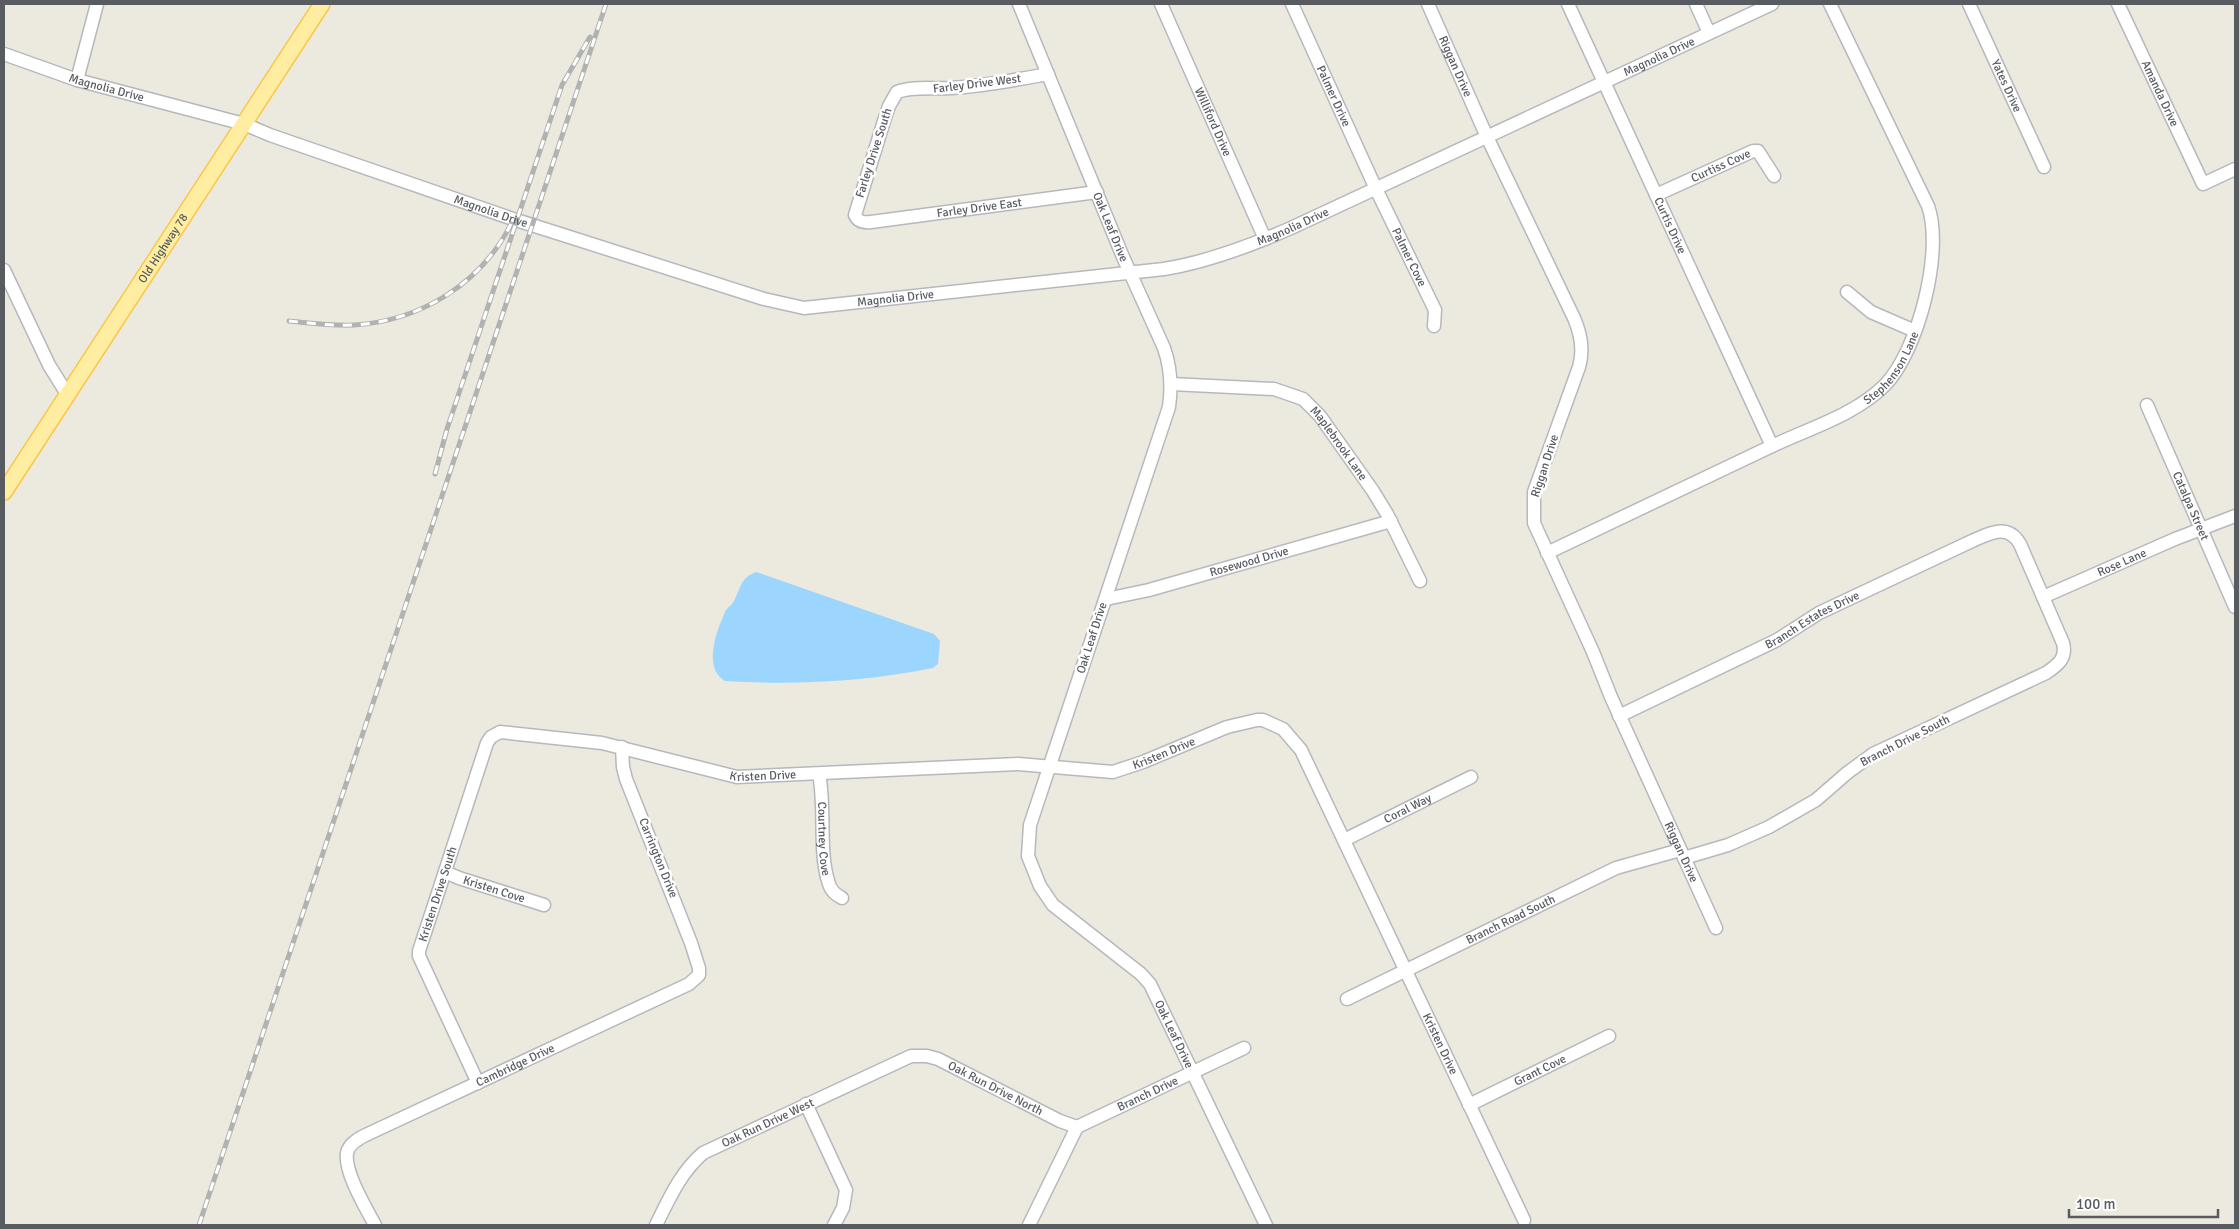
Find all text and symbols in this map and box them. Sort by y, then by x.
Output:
street label: Riggan Drive [1435,33,1476,99]
street label: Magnolia Drive [1621,33,1697,80]
street label: Yates Drive [1988,57,2025,114]
street label: Amanda Drive [2138,58,2182,129]
street label: Palmer Drive [1313,63,1354,129]
street label: Magnolia Drive [67,70,146,105]
street label: Farley Drive West [932,71,1022,97]
street label: Williford Drive [1191,85,1235,159]
street label: Farley Drive South [852,106,896,200]
street label: Curtiss Cove [1689,146,1753,186]
street label: Oak Leaf Drive [1090,190,1132,264]
street label: Magnolia Drive [452,192,530,231]
street label: Farley Drive East [936,195,1023,221]
street label: Curtis Drive [1651,195,1690,256]
street label: Magnolia Drive [1255,204,1331,249]
street label: Old Highway 78 [135,211,191,286]
street label: Palmer Cove [1389,225,1430,289]
street label: Magnolia Drive [856,286,935,310]
street label: Stephenson Lane [1860,329,1922,408]
street label: Maplebrook Lane [1307,403,1371,483]
street label: Riggan Drive [1528,433,1562,499]
street label: Catalpa Street [2169,469,2212,542]
street label: Rosewood Drive [1208,543,1290,580]
street label: Rose Lane [2095,545,2149,580]
street label: Branch Estates Drive [1763,588,1862,652]
street label: Oak Leaf Drive [1073,600,1111,676]
street label: Branch Drive South [1858,712,1952,770]
street label: Kristen Drive [1130,734,1197,772]
street label: Kristen Drive [728,767,796,785]
street label: Coral Way [1381,790,1434,827]
street label: Courtney Cove [815,801,834,877]
street label: Carrington Drive [635,816,681,900]
street label: Riggan Drive [1661,819,1702,885]
street label: Kristen Drive South [415,844,460,944]
street label: Kristen Cove [461,872,527,906]
street label: Branch Road South [1463,891,1558,947]
street label: Oak Leaf Drive [1151,998,1197,1071]
street label: Kristen Drive [1419,1011,1461,1077]
street label: Cambridge Drive [473,1040,557,1090]
street label: Grant Cove [1511,1051,1568,1089]
street label: Oak Run Drive North [945,1058,1045,1119]
street label: Branch Drive [1115,1073,1180,1114]
street label: Oak Run Drive West [719,1095,816,1151]
scale bar [2069,1186,2218,1218]
text: 100 m [2076,1195,2116,1213]

